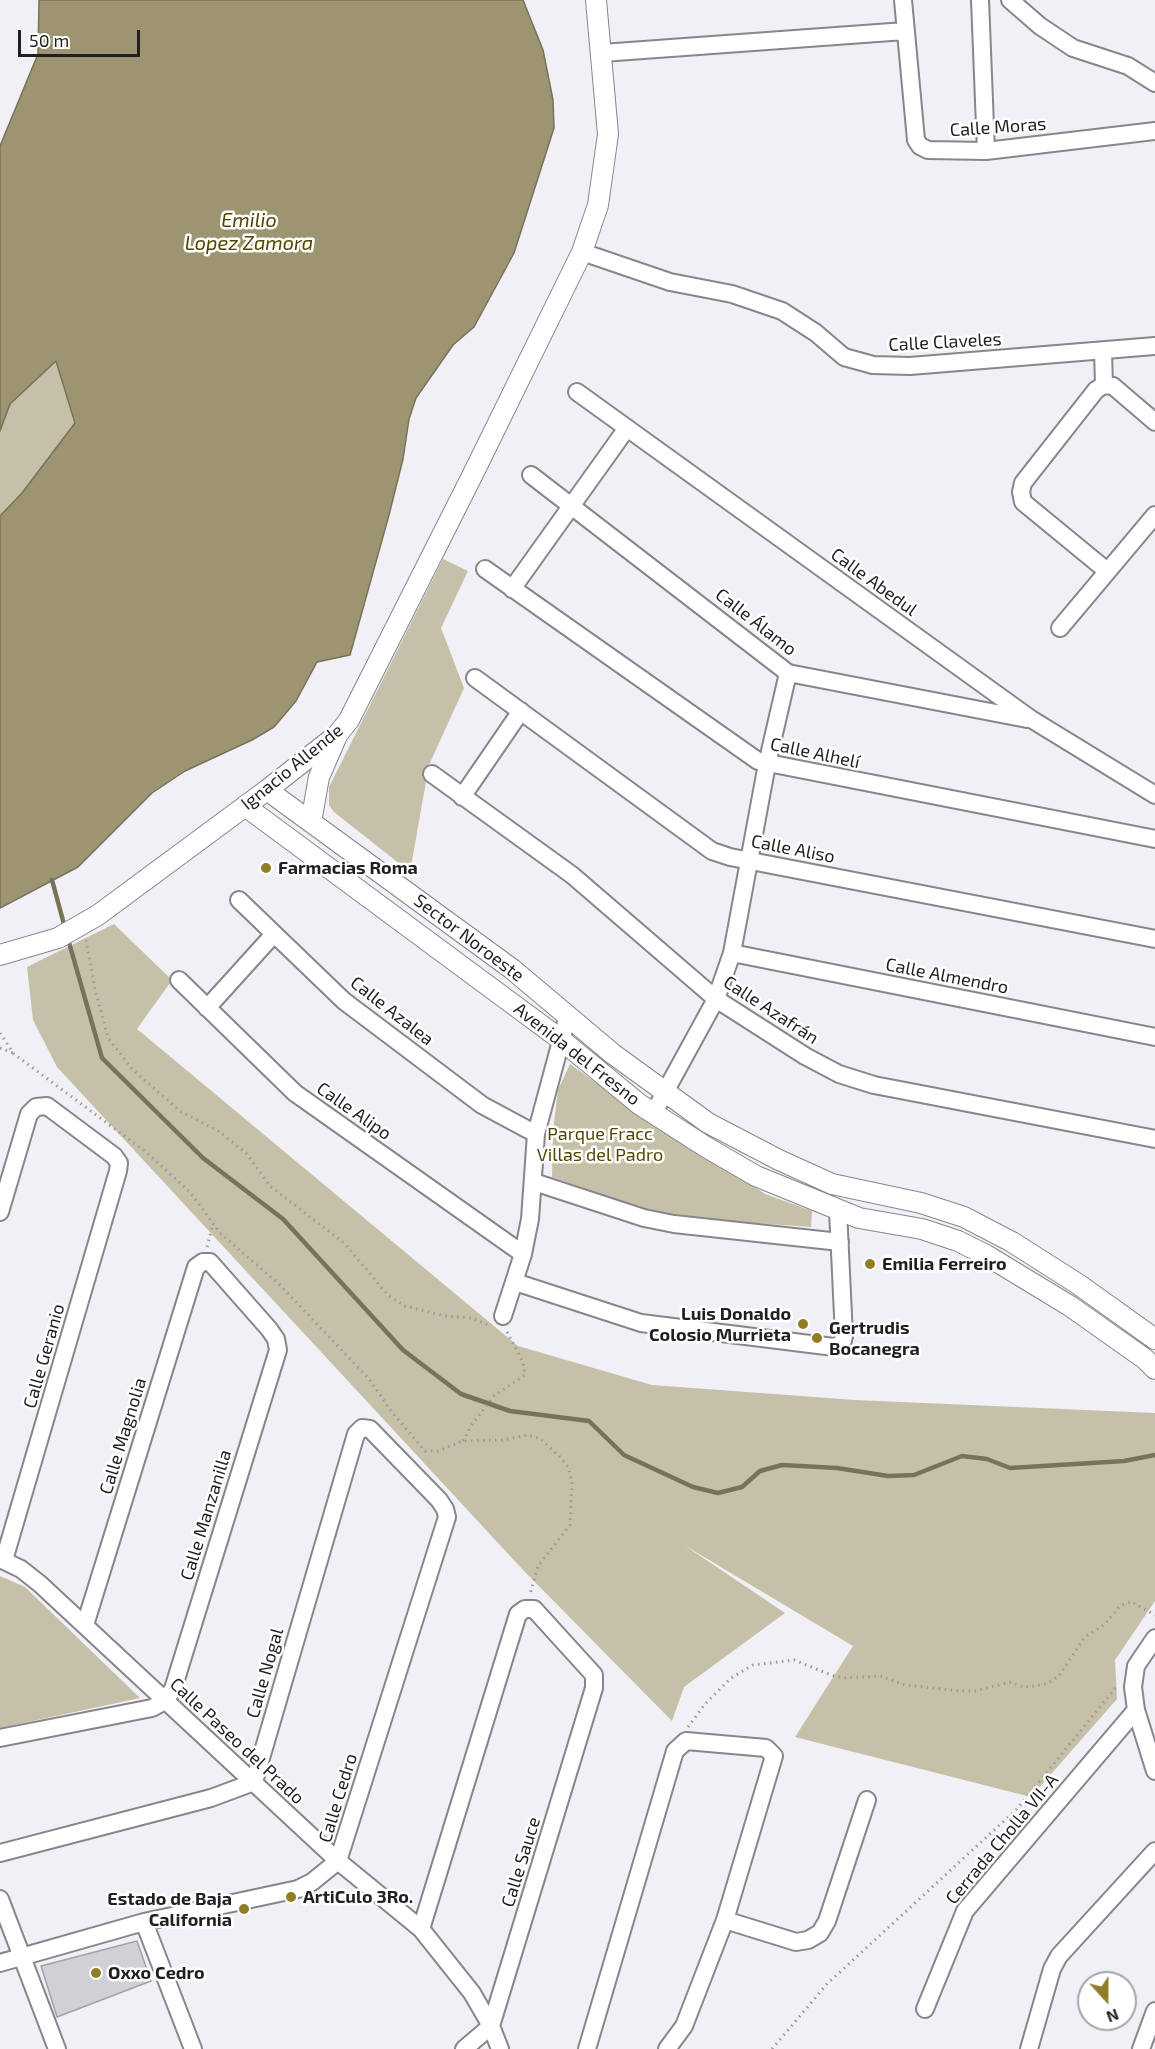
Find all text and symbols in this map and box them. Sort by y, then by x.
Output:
scale bar [21,18,142,56]
text: 50 m [29,29,69,51]
street label: Calle Moras [949,113,1047,141]
water label: Emilio Lopez Zamora [185,208,313,255]
street label: Calle Claveles [888,328,1002,356]
street label: Calle Abedul [827,543,921,621]
street label: Calle Álamo [711,584,801,660]
street label: Ignacio Allende [237,719,347,815]
street label: Calle Alhelí [768,733,862,773]
street label: Calle Aliso [749,830,837,868]
place label: Farmacias Roma [278,857,418,879]
marker: Farmacias Roma [259,861,273,875]
street label: Sector Noroeste [410,890,528,986]
street label: Calle Almendro [884,954,1010,998]
street label: Calle Azafrán [719,971,823,1049]
street label: Calle Azalea [346,972,438,1050]
street label: Avenida del Fresno [510,998,644,1110]
street label: Calle Alipo [313,1077,395,1145]
park label: Parque Fracc Villas del Padro [537,1123,663,1166]
place label: Emilia Ferreiro [882,1253,1007,1275]
marker: Emilia Ferreiro [863,1257,877,1271]
street label: Calle Geranio [19,1301,69,1411]
place label: Luis Donaldo Colosio Murrieta [649,1303,791,1346]
marker: Luis Donaldo Colosio Murrieta [796,1317,810,1331]
place label: Gertrudis Bocanegra [829,1317,920,1360]
marker: Gertrudis Bocanegra [810,1331,824,1345]
street label: Calle Magnolia [95,1375,151,1497]
street label: Calle Manzanilla [176,1447,236,1583]
street label: Calle Nogal [242,1626,288,1720]
street label: Calle Paseo del Prado [165,1673,309,1809]
street label: Calle Cedro [314,1751,362,1845]
street label: Cerrada Cholla VII-A [941,1769,1063,1909]
street label: Calle Sauce [497,1814,545,1910]
place label: ArtiCulo 3Ro. [303,1886,413,1908]
place label: Estado de Baja California [107,1888,232,1930]
marker: ArtiCulo 3Ro. [284,1890,298,1904]
marker: Estado de Baja California [237,1902,251,1916]
place label: Oxxo Cedro [108,1962,205,1984]
marker: Oxxo Cedro [89,1966,103,1980]
north arrow [1077,1971,1137,2031]
text: N [1104,2005,1122,2027]

